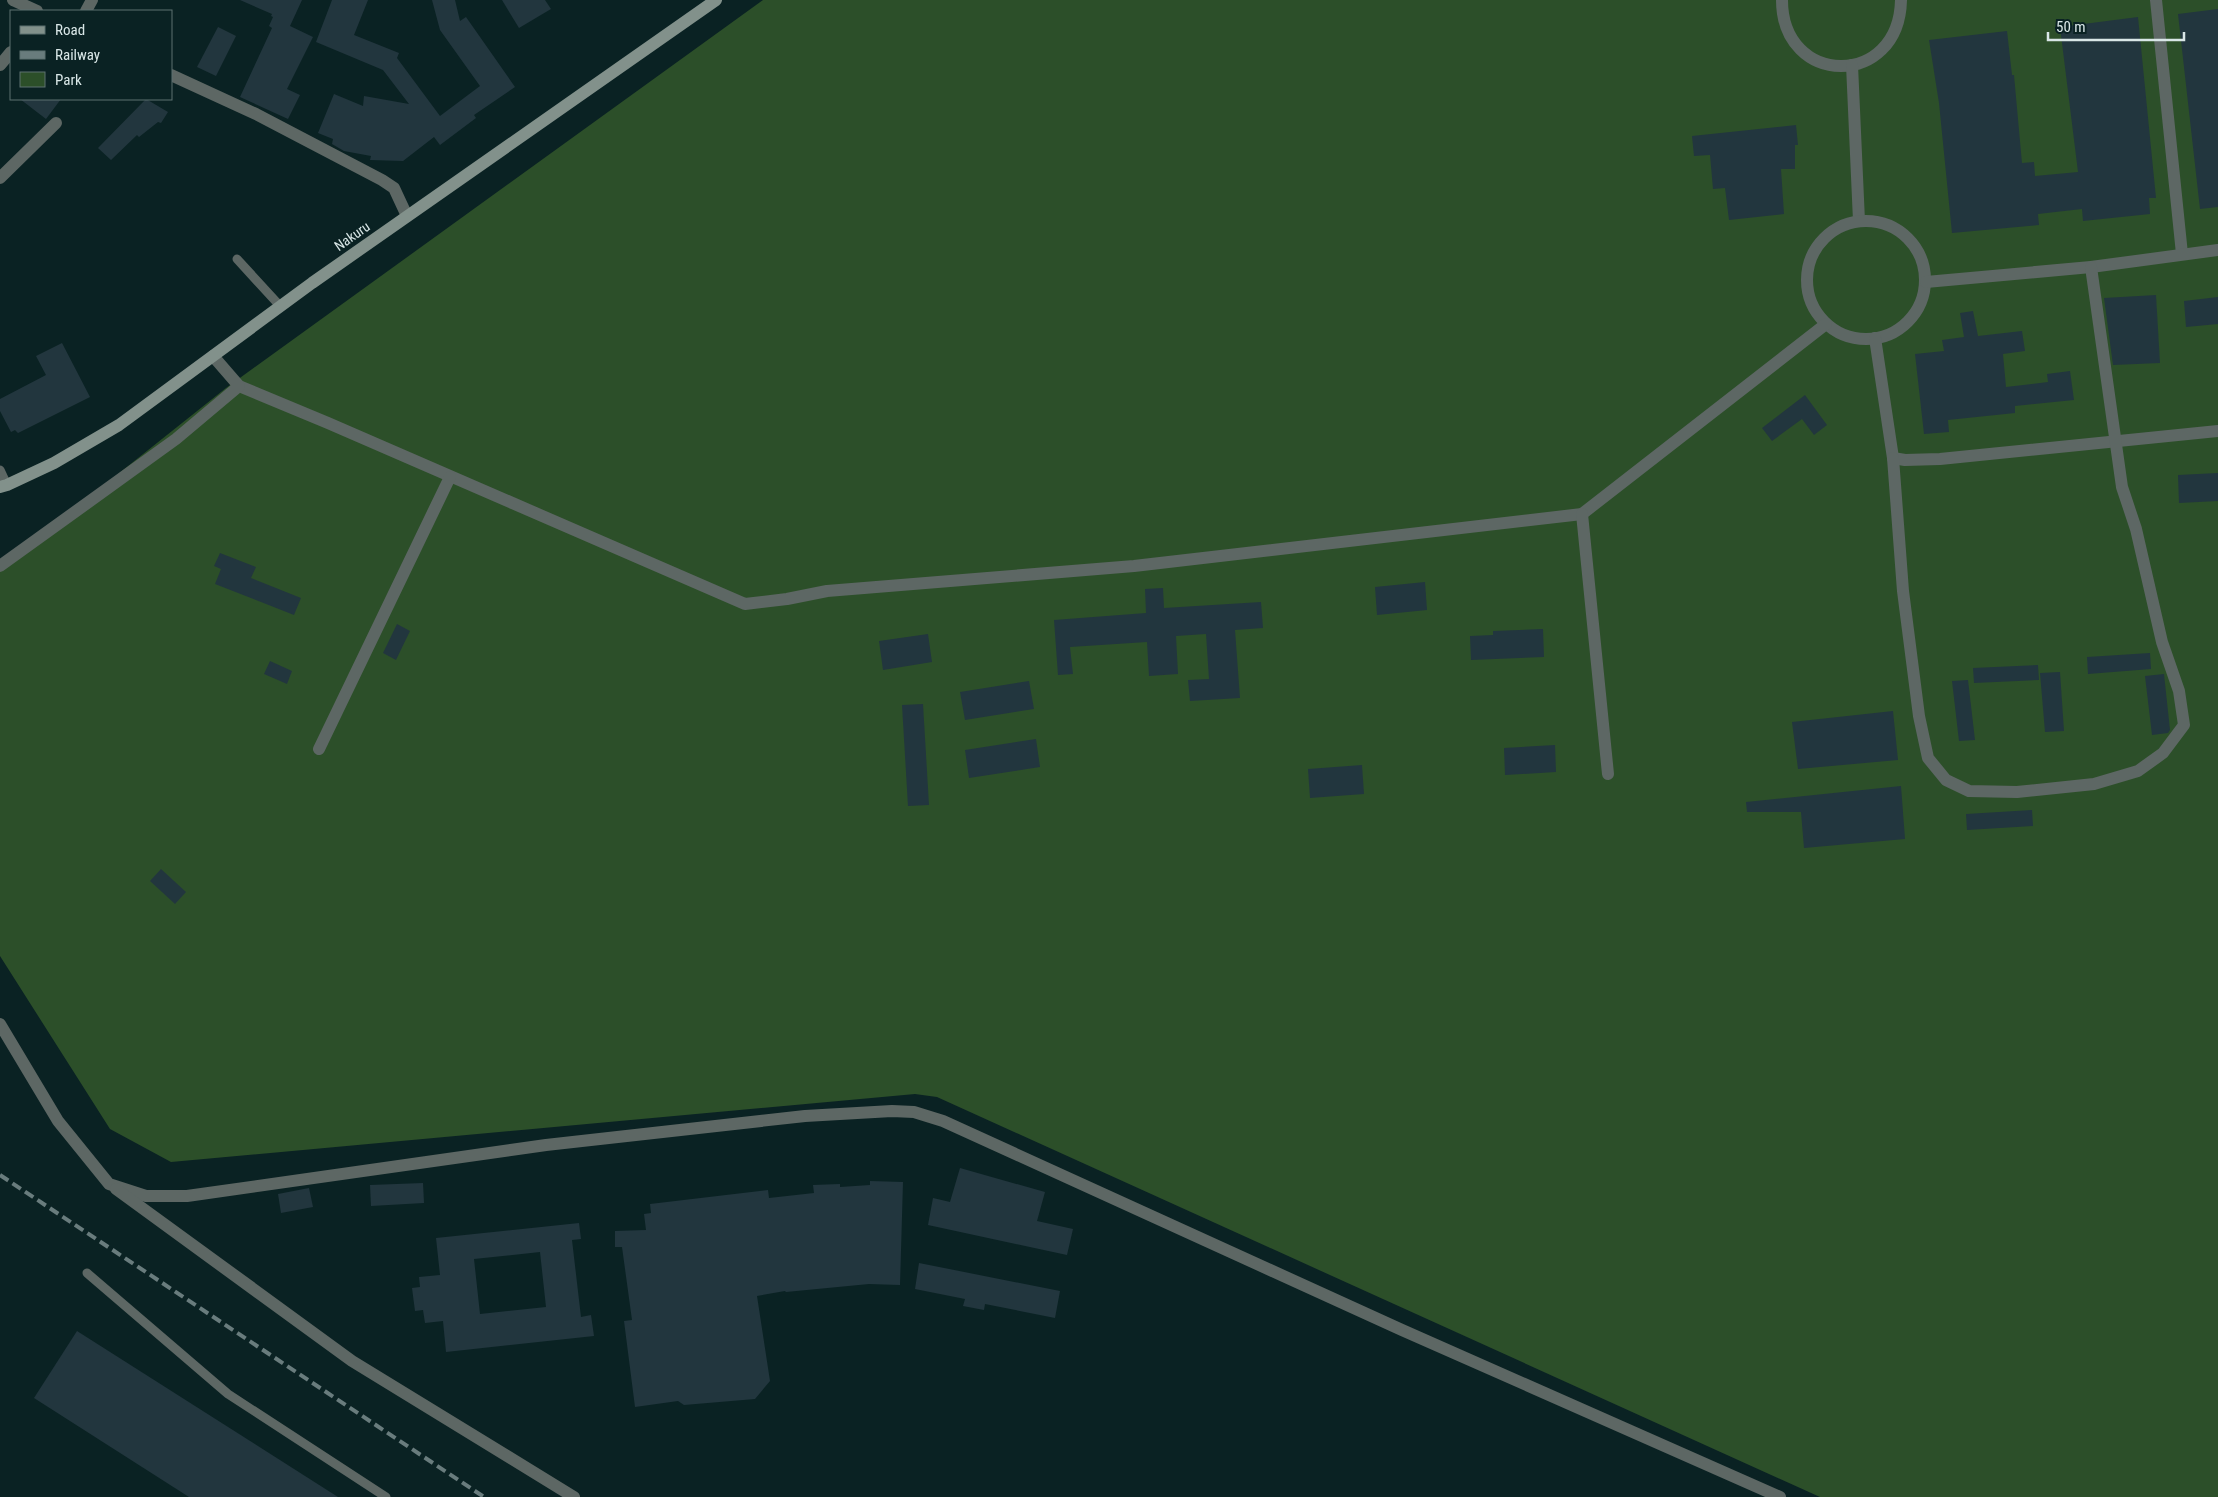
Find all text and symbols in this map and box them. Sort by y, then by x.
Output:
legend [10,10,172,100]
scale bar [2048,10,2184,42]
text: 50 m [2056,18,2086,36]
text: Road [55,21,85,39]
text: Railway [55,46,100,64]
text: Park [55,71,82,89]
street label: Nakuru [331,218,373,254]

